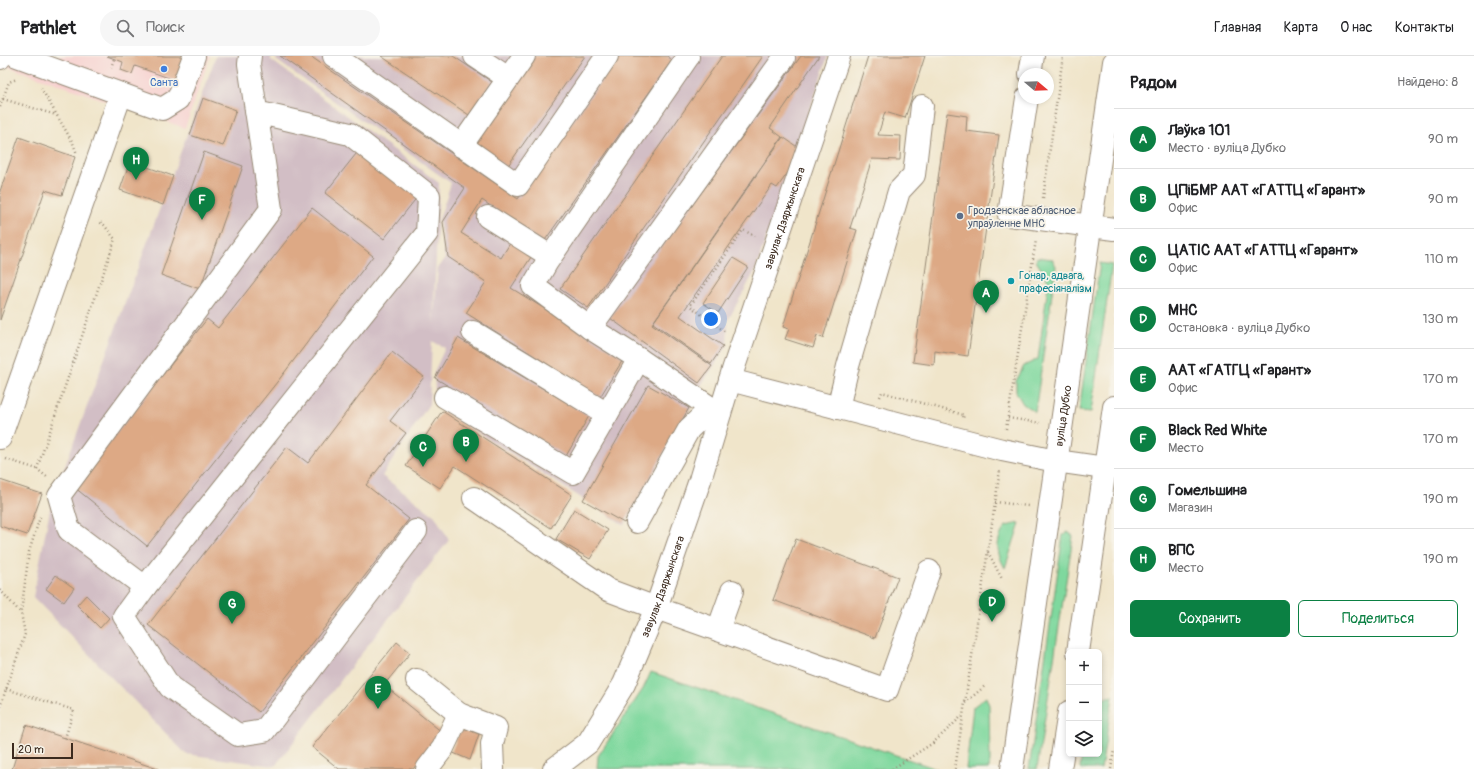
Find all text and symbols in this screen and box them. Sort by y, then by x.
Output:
search box [100,10,380,46]
text: Pathlet [20,16,76,40]
icon: search [114,17,136,39]
text: Поиск [146,18,185,37]
text: Главная [1214,19,1261,36]
text: Карта [1283,19,1318,36]
text: О нас [1340,19,1373,36]
text: Контакты [1395,19,1454,36]
marker: Санта [159,64,169,74]
north arrow [1018,68,1054,104]
text: Рядом [1130,72,1177,93]
text: Найдено: 8 [1397,74,1458,90]
place label: Санта [150,76,178,89]
text: Лаўка 101 [1168,121,1230,140]
text: A [1139,131,1147,147]
text: 90 m [1428,131,1458,147]
text: Место · вуліца Дубко [1168,140,1286,156]
pin: H [123,147,149,180]
street label: завулак Дзяржынскага [762,165,808,271]
text: ЦПіБМР ААТ «ГАТТЦ «Гарант» [1168,181,1365,200]
pin: F [189,187,215,220]
text: B [1139,191,1147,207]
text: 90 m [1428,191,1458,207]
text: Офис [1168,200,1198,216]
place label: Гродзенскае абласное упраўленне МНС [967,204,1076,230]
marker: Гродзенскае абласное упраўленне МНС [955,211,965,221]
text: ЦАТІС ААТ «ГАТТЦ «Гарант» [1168,241,1358,260]
text: C [1139,251,1147,267]
text: 110 m [1425,251,1458,267]
text: Офис [1168,260,1198,276]
place label: Гонар, адвага, прафесіяналізм [1019,269,1092,295]
marker: Гонар, адвага, прафесіяналізм [1006,276,1016,286]
pin: A [973,280,999,313]
text: МНС [1168,301,1198,320]
your location [701,309,721,329]
text: D [1139,311,1147,327]
text: 130 m [1422,311,1458,327]
text: Остановка · вуліца Дубко [1168,320,1310,336]
text: ААТ «ГАТГЦ «Гарант» [1168,361,1311,380]
text: E [1140,371,1146,387]
text: 170 m [1423,371,1458,387]
text: Офис [1168,380,1198,396]
street label: вуліца Дубко [1053,384,1074,447]
text: Black Red White [1168,421,1267,440]
pin: B [453,429,479,462]
text: F [1139,431,1147,447]
text: 170 m [1423,431,1458,447]
pin: C [410,434,436,467]
text: Место [1168,440,1204,456]
text: Гомельшина [1168,481,1247,500]
text: G [1139,491,1147,507]
text: 190 m [1423,491,1458,507]
text: Магазин [1168,500,1212,516]
street label: завулак Дзяржынскага [639,534,687,639]
text: ВПС [1168,541,1195,560]
text: H [1139,551,1147,567]
text: 190 m [1423,551,1458,567]
text: Место [1168,560,1204,576]
pin: D [979,589,1005,622]
pin: G [219,591,245,624]
button: Сохранить [1130,600,1290,637]
button: Поделиться [1298,600,1458,637]
map controls [1066,649,1102,757]
button: + [1066,649,1102,685]
pin: E [365,676,391,709]
button: − [1066,685,1102,721]
button: layers [1066,721,1102,757]
scale bar [12,741,73,760]
text: 20 m [18,743,44,756]

